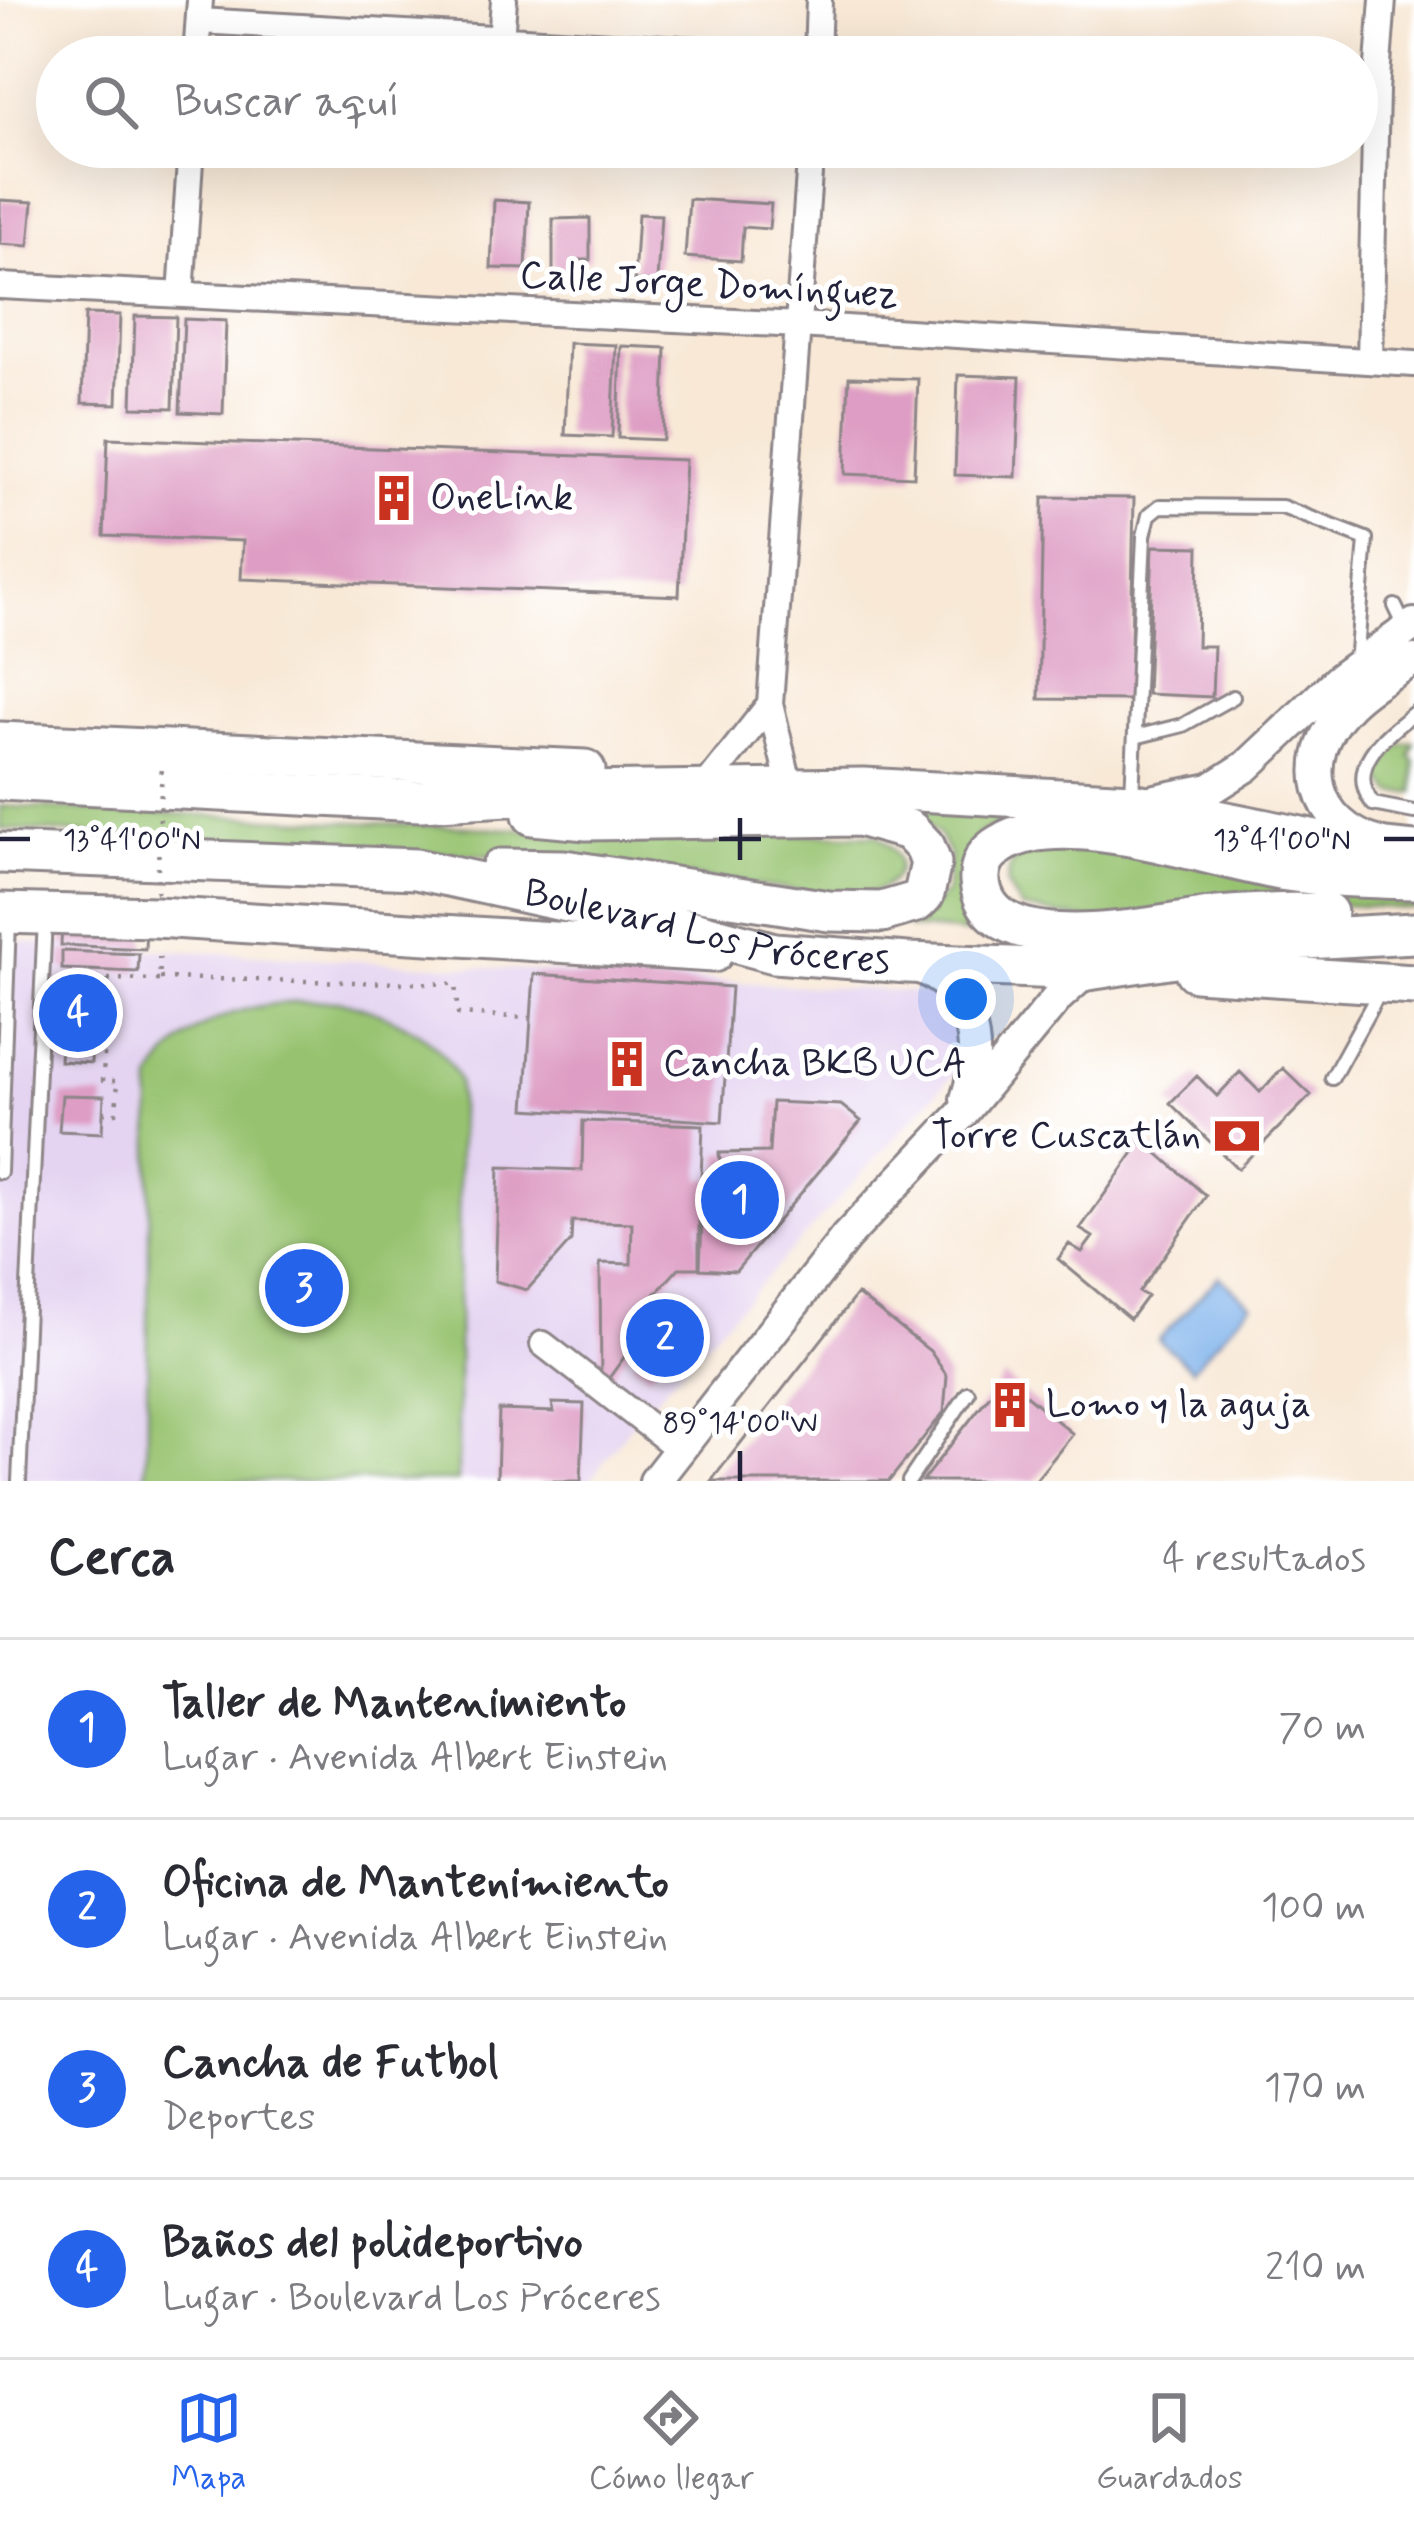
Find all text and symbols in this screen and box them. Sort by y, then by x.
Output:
search box [36,36,1378,168]
icon: search [78,69,144,135]
text: Buscar aquí [174,73,400,132]
street label: Calle Jorge Domínguez [518,251,900,324]
building icon: OneLink [369,473,419,523]
place label: OneLink [430,473,573,524]
text: 13°41'00"N [63,821,201,860]
text: 13°41'00"N [1213,821,1351,860]
street label: Boulevard Los Próceres [519,868,892,987]
pin: 4 [39,968,117,1058]
your location [936,969,996,1029]
building icon: Cancha BKB UCA [602,1039,652,1089]
place label: Cancha BKB UCA [663,1039,967,1090]
place label: Torre Cuscatlán [931,1111,1201,1162]
bank icon: Torre Cuscatlán [1212,1111,1262,1161]
pin: 1 [701,1155,779,1245]
pin: 3 [265,1243,343,1333]
pin: 2 [626,1293,704,1383]
building icon: Lomo y la aguja [985,1380,1035,1430]
place label: Lomo y la aguja [1046,1380,1311,1431]
text: 89°14'00"W [663,1404,817,1443]
text: Cerca [48,1526,176,1592]
text: 4 resultados [1162,1534,1366,1585]
text: Taller de Mantenimiento [162,1674,626,1733]
text: 1 [78,1703,96,1754]
text: 70 m [1278,1703,1366,1754]
text: Lugar · Avenida Albert Einstein [162,1733,668,1784]
text: Oficina de Mantenimiento [162,1854,669,1913]
text: 2 [77,1883,97,1934]
text: 100 m [1261,1883,1366,1934]
text: Lugar · Avenida Albert Einstein [162,1913,668,1964]
text: Cancha de Futbol [162,2034,499,2093]
text: 3 [78,2063,96,2114]
text: 170 m [1264,2063,1366,2114]
text: Deportes [162,2093,315,2144]
text: Baños del polideportivo [162,2214,583,2273]
text: 4 [76,2243,98,2294]
text: 210 m [1265,2243,1366,2294]
text: Lugar · Boulevard Los Próceres [162,2273,661,2324]
tab: Mapa [171,2385,246,2501]
tab: Cómo llegar [589,2385,754,2501]
tab: Guardados [1096,2385,1243,2501]

